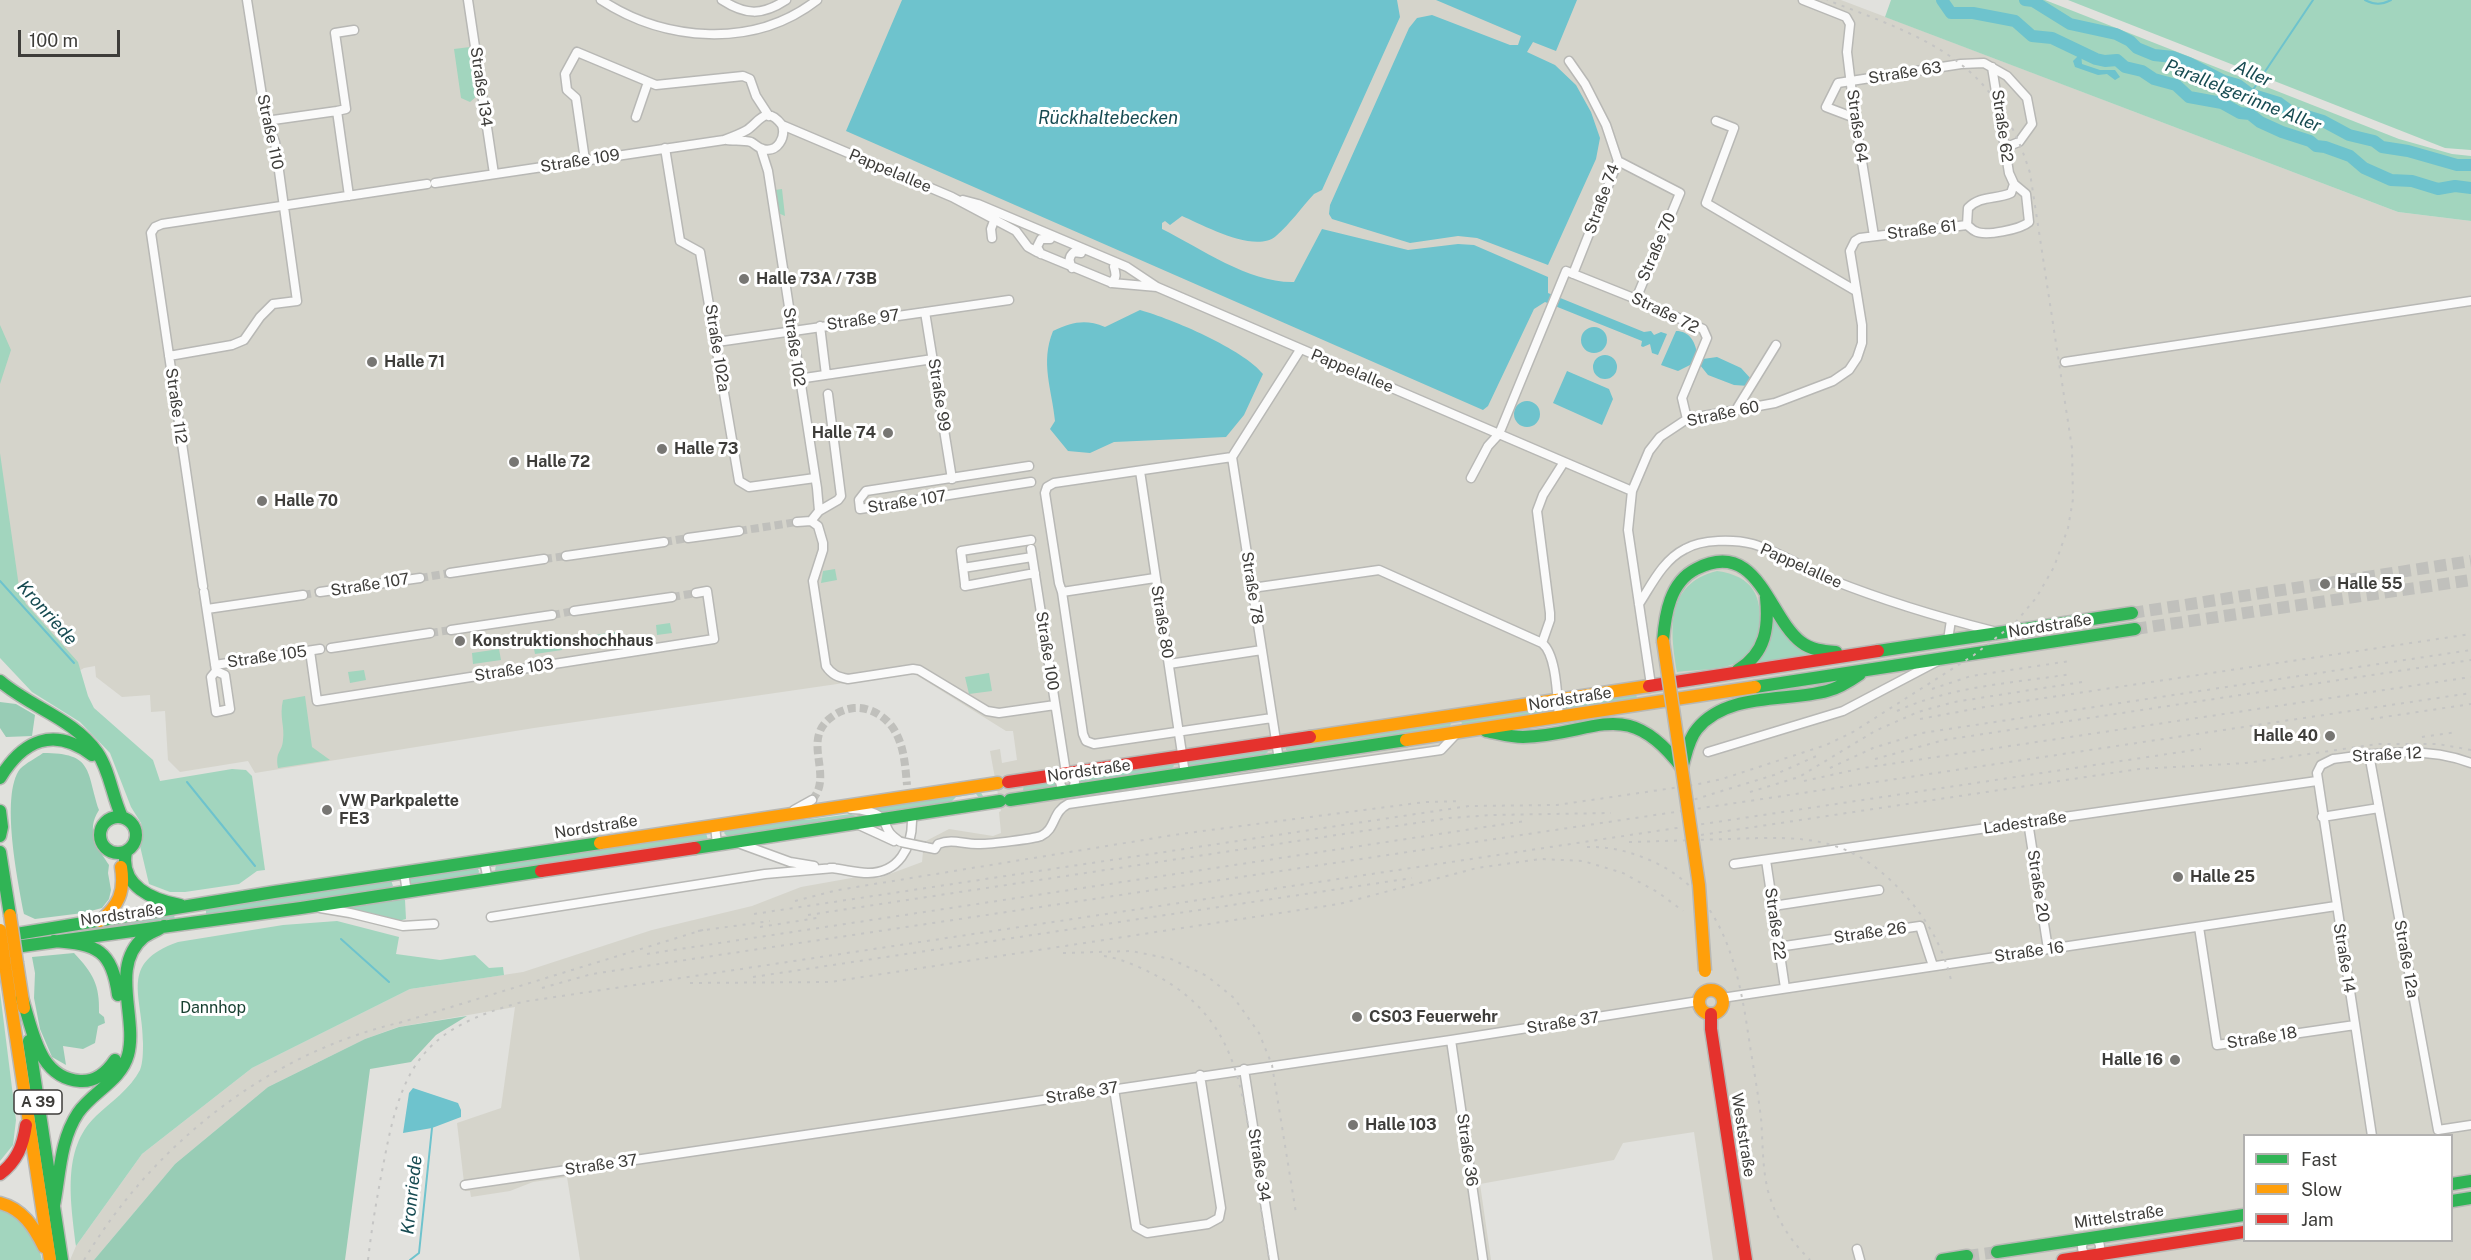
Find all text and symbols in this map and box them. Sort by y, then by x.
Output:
scale bar [21,18,123,56]
text: 100 m [29,30,78,51]
street label: Straße 134 [466,46,496,128]
water label: Parallelgerinne Aller [2162,55,2324,137]
water label: Aller [2231,56,2275,92]
street label: Straße 63 [1867,58,1943,88]
street label: Straße 64 [1842,88,1872,164]
street label: Straße 62 [1987,88,2017,164]
street label: Straße 110 [253,93,287,171]
water label: Rückhaltebecken [1038,107,1178,129]
street label: Straße 109 [539,145,621,177]
street label: Pappelallee [846,145,934,197]
street label: Straße 74 [1580,161,1624,237]
street label: Straße 70 [1634,210,1680,284]
street label: Straße 61 [1886,216,1958,244]
place label: Halle 73A / 73B [756,269,877,289]
marker: Halle 73A / 73B [737,272,751,286]
street label: Straße 72 [1628,288,1702,338]
street label: Straße 102a [701,303,733,393]
street label: Straße 97 [825,305,901,335]
street label: Straße 102 [779,306,809,388]
street label: Pappelallee [1308,345,1396,397]
place label: Halle 71 [384,352,445,372]
marker: Halle 71 [365,355,379,369]
street label: Straße 99 [924,357,954,433]
street label: Straße 112 [161,367,191,445]
street label: Straße 60 [1685,397,1761,431]
place label: Halle 74 [812,423,876,443]
marker: Halle 74 [881,426,895,440]
place label: Halle 73 [674,439,738,459]
marker: Halle 73 [655,442,669,456]
place label: Halle 72 [526,452,590,472]
marker: Halle 72 [507,455,521,469]
street label: Straße 107 [866,486,948,518]
place label: Halle 70 [274,491,338,511]
marker: Halle 70 [255,494,269,508]
street label: Pappelallee [1757,539,1845,593]
street label: Straße 78 [1237,550,1267,626]
street label: Straße 107 [329,569,411,601]
place label: Halle 55 [2337,574,2403,594]
water label: Kronriede [12,576,82,650]
marker: Halle 55 [2318,577,2332,591]
street label: Straße 80 [1147,584,1177,660]
street label: Straße 100 [1031,610,1063,692]
street label: Nordstraße [2007,610,2093,642]
place label: Konstruktionshochhaus [472,631,653,651]
marker: Konstruktionshochhaus [453,634,467,648]
street label: Straße 105 [226,642,308,672]
street label: Straße 103 [473,654,555,686]
street label: Nordstraße [1527,683,1613,715]
place label: Halle 40 [2253,726,2318,746]
marker: Halle 40 [2323,729,2337,743]
street label: Straße 12 [2352,744,2422,766]
street label: Nordstraße [1046,756,1132,786]
place label: VW Parkpalette FE3 [339,791,459,829]
marker: VW Parkpalette FE3 [320,803,334,817]
street label: Ladestraße [1982,808,2068,838]
street label: Nordstraße [553,811,639,843]
street label: Straße 20 [2023,848,2053,924]
place label: Halle 25 [2190,867,2255,887]
marker: Halle 25 [2171,870,2185,884]
street label: Straße 22 [1760,887,1790,961]
street label: Nordstraße [79,900,165,930]
street label: Straße 26 [1832,918,1908,948]
street label: Straße 12a [2390,919,2422,999]
street label: Straße 14 [2329,922,2359,994]
street label: Straße 16 [1993,938,2065,966]
park label: Dannhop [180,998,246,1018]
place label: CS03 Feuerwehr [1369,1007,1498,1027]
street label: Straße 37 [1525,1008,1601,1038]
marker: CS03 Feuerwehr [1350,1010,1364,1024]
street label: Straße 18 [2226,1023,2298,1053]
place label: Halle 16 [2102,1050,2163,1070]
marker: Halle 16 [2168,1053,2182,1067]
street label: Straße 37 [1044,1078,1120,1108]
road number: A 39 [14,1090,62,1114]
street label: Weststraße [1727,1091,1759,1179]
street label: Straße 36 [1452,1112,1482,1188]
place label: Halle 103 [1365,1115,1437,1135]
marker: Halle 103 [1346,1118,1360,1132]
street label: Straße 34 [1244,1127,1274,1203]
legend [2243,1134,2453,1242]
text: Fast [2301,1149,2337,1170]
street label: Straße 37 [563,1150,639,1180]
water label: Kronriede [397,1154,427,1236]
text: Slow [2301,1179,2342,1200]
street label: Mittelstraße [2073,1201,2165,1233]
text: Jam [2301,1209,2334,1230]

